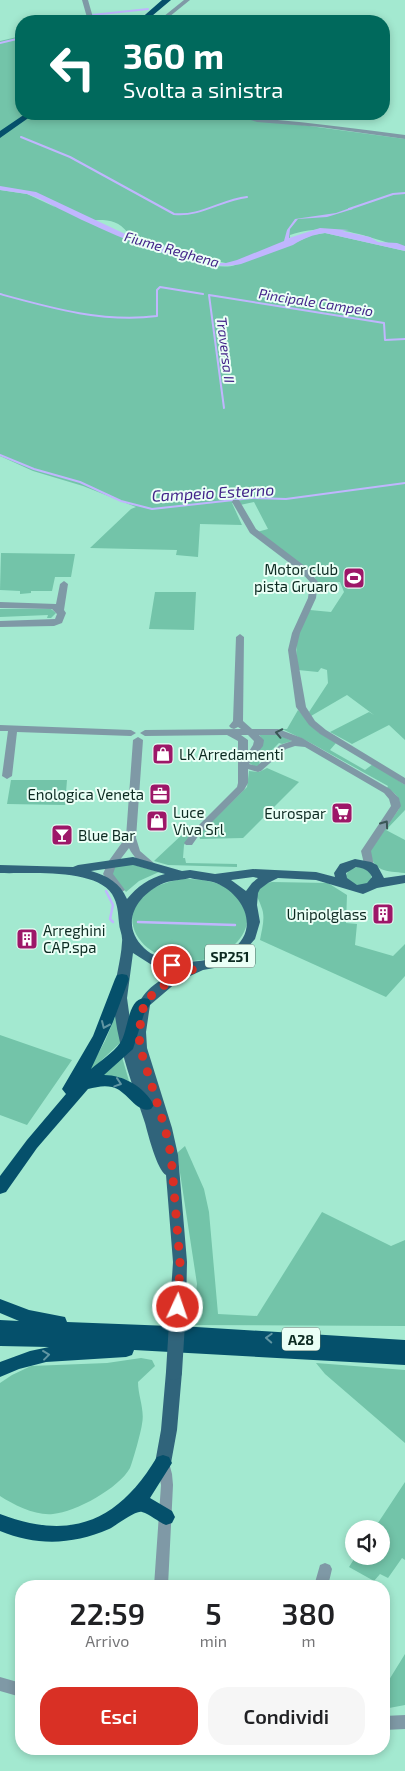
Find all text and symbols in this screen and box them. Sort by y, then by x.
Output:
text: 360 m [123,34,224,76]
icon: left [40,35,105,100]
text: Svolta a sinistra [123,76,283,102]
water label: Fiume Reghena [123,227,221,271]
water label: Pincipale Campeio [257,285,375,319]
water label: Traversa II [214,316,239,384]
water label: Campeio Esterno [151,479,275,505]
place label: Motor club pista Gruaro [254,560,338,595]
sports icon: Motor club pista Gruaro [342,566,366,590]
one-way arrow [274,728,283,739]
shop icon: LK Arredamenti [151,742,175,766]
place label: LK Arredamenti [179,745,284,763]
office icon: Enologica Veneta [148,782,172,806]
place label: Enologica Veneta [27,785,144,803]
supermarket icon: Eurospar [330,801,354,825]
place label: Luce Viva Srl [173,803,225,838]
place label: Eurospar [264,804,326,822]
shop icon: Luce Viva Srl [145,809,169,833]
one-way arrow [379,820,388,829]
bar icon: Blue Bar [50,823,74,847]
place label: Blue Bar [78,826,135,844]
building icon: Unipolglass [371,902,395,926]
place label: Unipolglass [287,905,367,923]
place label: Arreghini CAP.spa [43,921,105,956]
building icon: Arreghini CAP.spa [15,927,39,951]
pin [151,944,193,986]
road number: SP251 [205,944,255,968]
icon: arrive [158,951,186,979]
one-way arrow [101,1020,112,1029]
one-way arrow [113,1077,122,1087]
position arrow [151,1280,203,1332]
road number: A28 [282,1328,320,1350]
one-way arrow [265,1332,273,1343]
one-way arrow [41,1350,50,1360]
map controls [345,1520,390,1565]
button: sound [345,1520,390,1565]
text: 22:59 [70,1595,145,1631]
text: 5 [205,1595,222,1631]
text: 380 [282,1595,335,1631]
text: Arrivo [85,1631,129,1650]
text: min [200,1631,227,1650]
text: m [301,1631,315,1650]
button: Esci [40,1687,198,1745]
button: Condividi [208,1687,365,1745]

